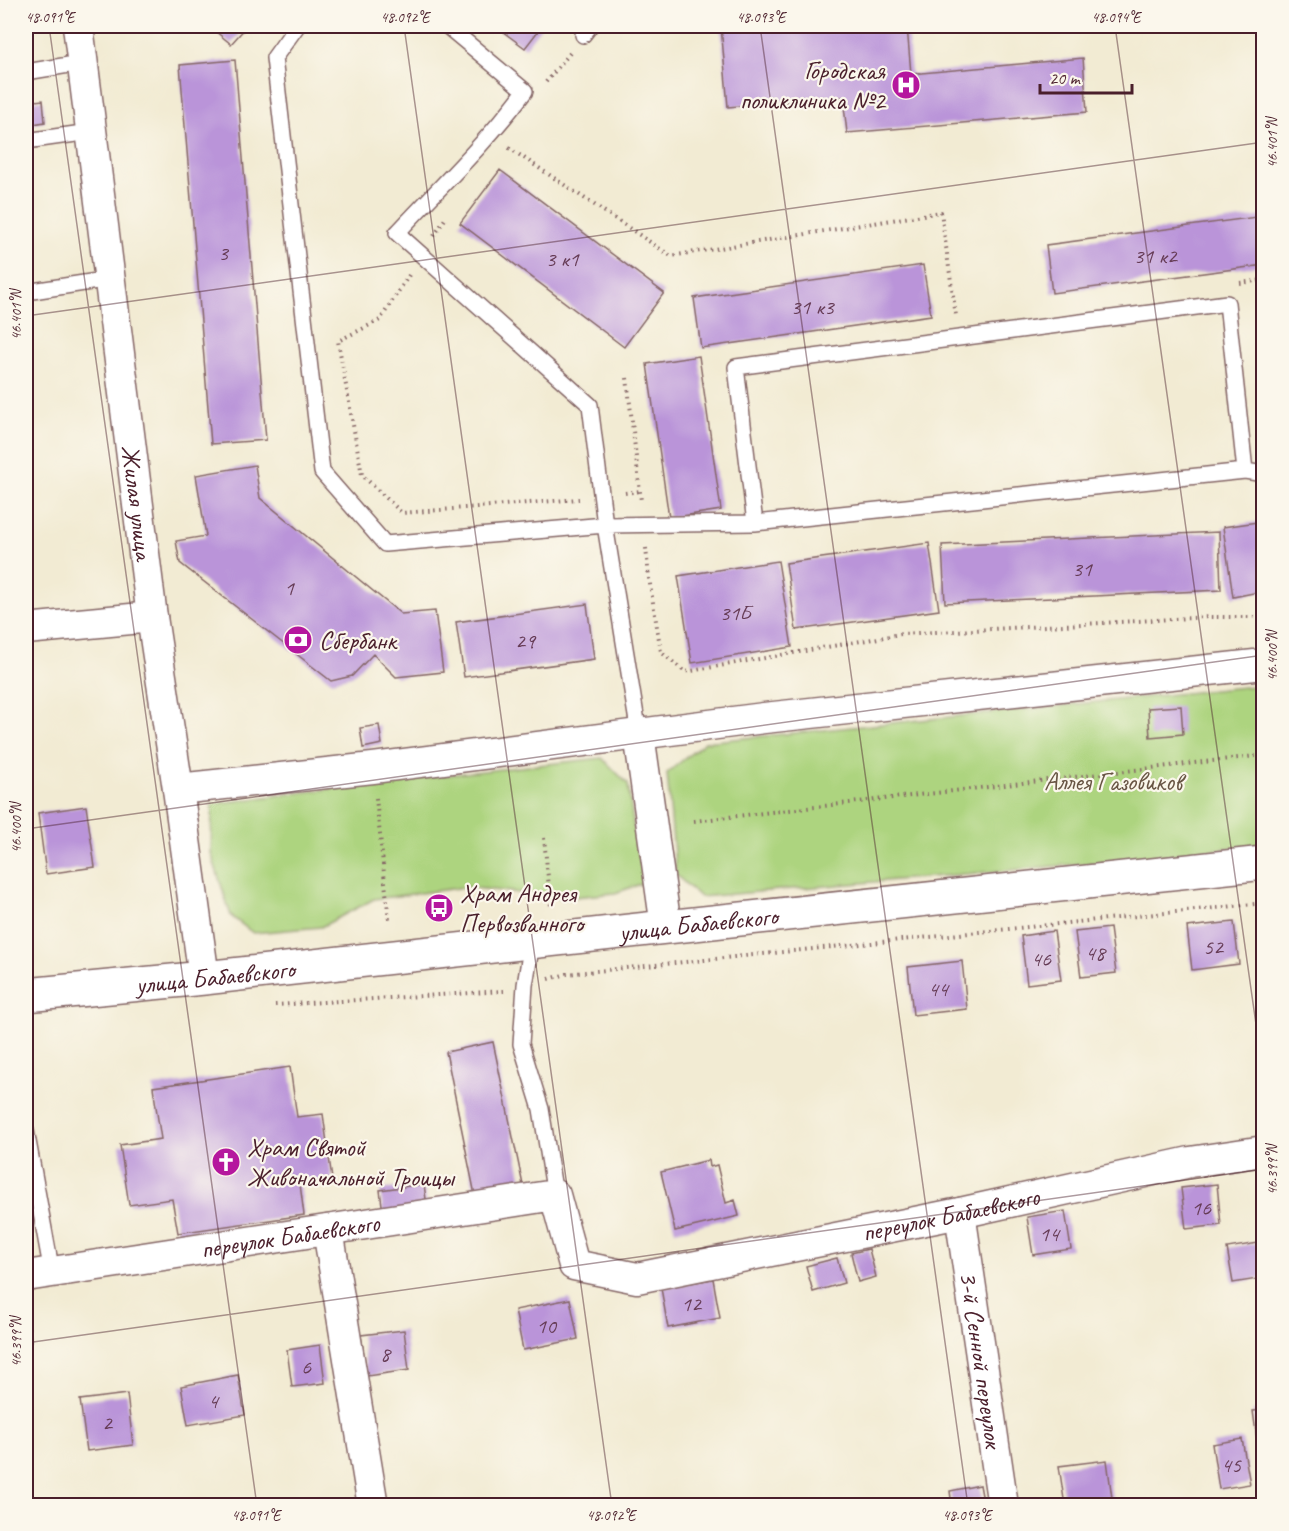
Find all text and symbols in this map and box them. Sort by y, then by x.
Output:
text: 48.091°E [26,8,77,27]
text: 48.092°E [381,8,432,27]
text: 48.093°E [737,8,788,27]
text: 48.094°E [1092,8,1143,27]
place label: Городская поликлиника №2 [740,54,887,117]
scale bar [1040,57,1132,95]
text: 20 m [1049,67,1082,89]
hospital icon: Городская поликлиника №2 [890,69,922,101]
text: 46.401°N [1263,115,1282,168]
house number: 3 [218,239,230,267]
house number: 31 к2 [1133,242,1179,270]
house number: 3 к1 [545,245,580,273]
text: 46.401°N [7,287,26,340]
house number: 31 к3 [790,293,836,321]
street label: Жилая улица [114,443,161,564]
house number: 31 [1072,555,1093,583]
house number: 1 [284,574,295,602]
house number: 31Б [720,599,754,627]
bank icon: Сбербанк [282,624,314,656]
place label: Сбербанк [319,624,399,657]
house number: 29 [515,627,537,655]
text: 46.400°N [1263,628,1282,681]
park label: Аллея Газовиков [1044,765,1187,798]
text: 46.400°N [7,800,26,853]
place label: Храм Андрея Первозванного [460,877,586,940]
bus stop icon: Храм Андрея Первозванного [423,892,455,924]
street label: улица Бабаевского [615,899,782,949]
house number: 52 [1203,933,1225,961]
house number: 48 [1085,939,1107,967]
house number: 46 [1031,945,1052,973]
street label: улица Бабаевского [132,952,299,1002]
house number: 44 [928,975,950,1003]
place label: Храм Святой Живоначальной Троицы [247,1131,456,1194]
text: 46.399°N [1263,1142,1282,1195]
church icon: Храм Святой Живоначальной Троицы [210,1146,242,1178]
street label: переулок Бабаевского [859,1180,1044,1249]
house number: 16 [1191,1194,1212,1222]
street label: переулок Бабаевского [198,1206,383,1266]
house number: 14 [1039,1220,1061,1248]
street label: 3-й Сенной переулок [952,1269,1011,1452]
house number: 12 [681,1290,703,1318]
house number: 10 [536,1312,558,1340]
text: 46.399°N [7,1314,26,1367]
house number: 8 [380,1340,392,1368]
house number: 6 [301,1353,312,1381]
house number: 4 [208,1387,220,1415]
house number: 2 [102,1409,114,1437]
house number: 45 [1221,1451,1242,1479]
text: 48.091°E [232,1506,283,1525]
text: 48.092°E [587,1506,638,1525]
text: 48.093°E [943,1506,994,1525]

